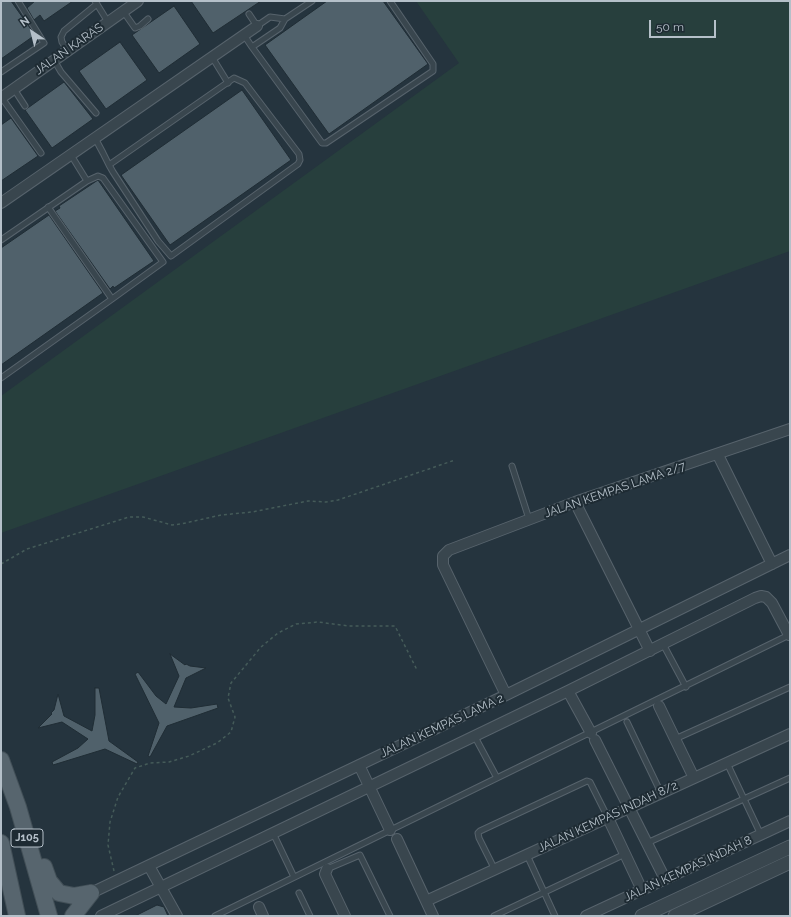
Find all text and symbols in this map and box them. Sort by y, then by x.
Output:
north arrow [12,12,52,52]
scale bar [651,12,718,38]
text: N [18,14,32,29]
street label: JALAN KARAS [32,20,106,78]
text: 50 m [656,20,684,34]
street label: JALAN KEMPAS LAMA 2/7 [542,459,688,521]
street label: JALAN KEMPAS LAMA 2 [378,691,506,761]
street label: JALAN KEMPAS INDAH 8/2 [536,778,680,856]
road number: J105 [11,829,43,847]
street label: JALAN KEMPAS INDAH 8 [622,833,754,905]

